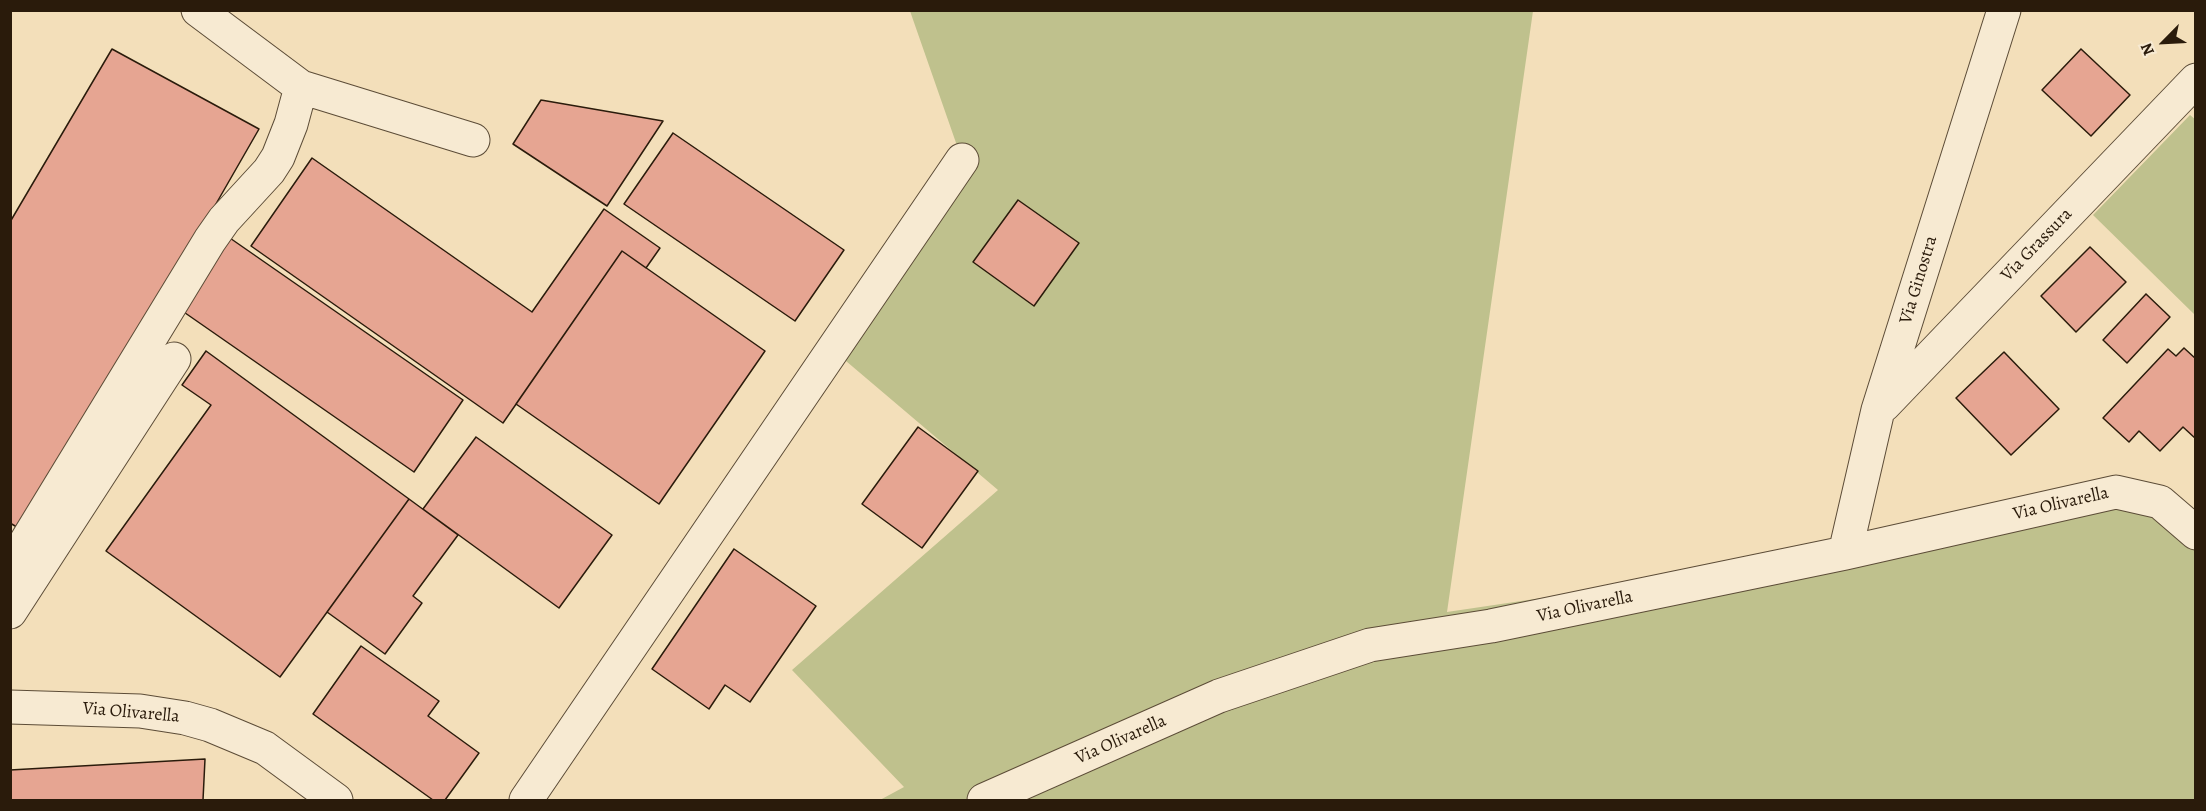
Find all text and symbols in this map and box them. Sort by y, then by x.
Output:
north arrow [2134,12,2194,72]
text: N [2135,40,2160,59]
street label: Via Grassura [1997,204,2077,286]
street label: Via Ginostra [1895,233,1943,327]
street label: Via Olivarella [2011,483,2111,525]
street label: Via Olivarella [1535,586,1635,628]
street label: Via Olivarella [82,698,180,728]
street label: Via Olivarella [1072,710,1170,770]

